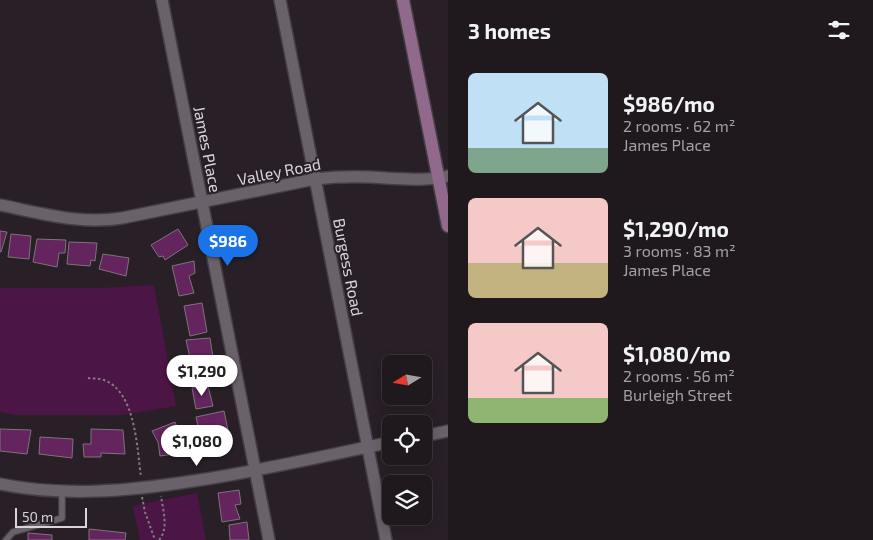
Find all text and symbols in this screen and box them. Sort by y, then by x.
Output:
icon: filters [825,16,853,44]
text: 3 homes [468,18,551,43]
text: $986/mo [623,91,715,116]
icon: home [508,93,568,153]
street label: James Place [190,104,226,194]
text: 2 rooms · 62 m² [623,116,735,135]
text: James Place [623,135,711,154]
street label: Valley Road [236,154,322,188]
street label: Burgess Road [330,216,368,318]
text: $1,290/mo [623,216,729,241]
icon: home [508,218,568,278]
pin: $986 [198,224,258,267]
text: $986 [209,231,247,250]
text: 3 rooms · 83 m² [623,241,736,260]
text: James Place [623,260,711,279]
text: $1,080/mo [623,341,731,366]
icon: home [508,343,568,403]
pin: $1,290 [161,354,243,397]
north arrow [382,355,432,405]
map controls [382,355,432,525]
text: $1,290 [178,361,226,380]
text: 2 rooms · 56 m² [623,366,735,385]
text: Burleigh Street [623,385,732,404]
button: locate [382,415,432,465]
pin: $1,080 [156,424,238,467]
text: $1,080 [172,431,222,450]
button: layers [382,475,432,525]
scale bar [15,505,88,528]
text: 50 m [22,508,53,525]

